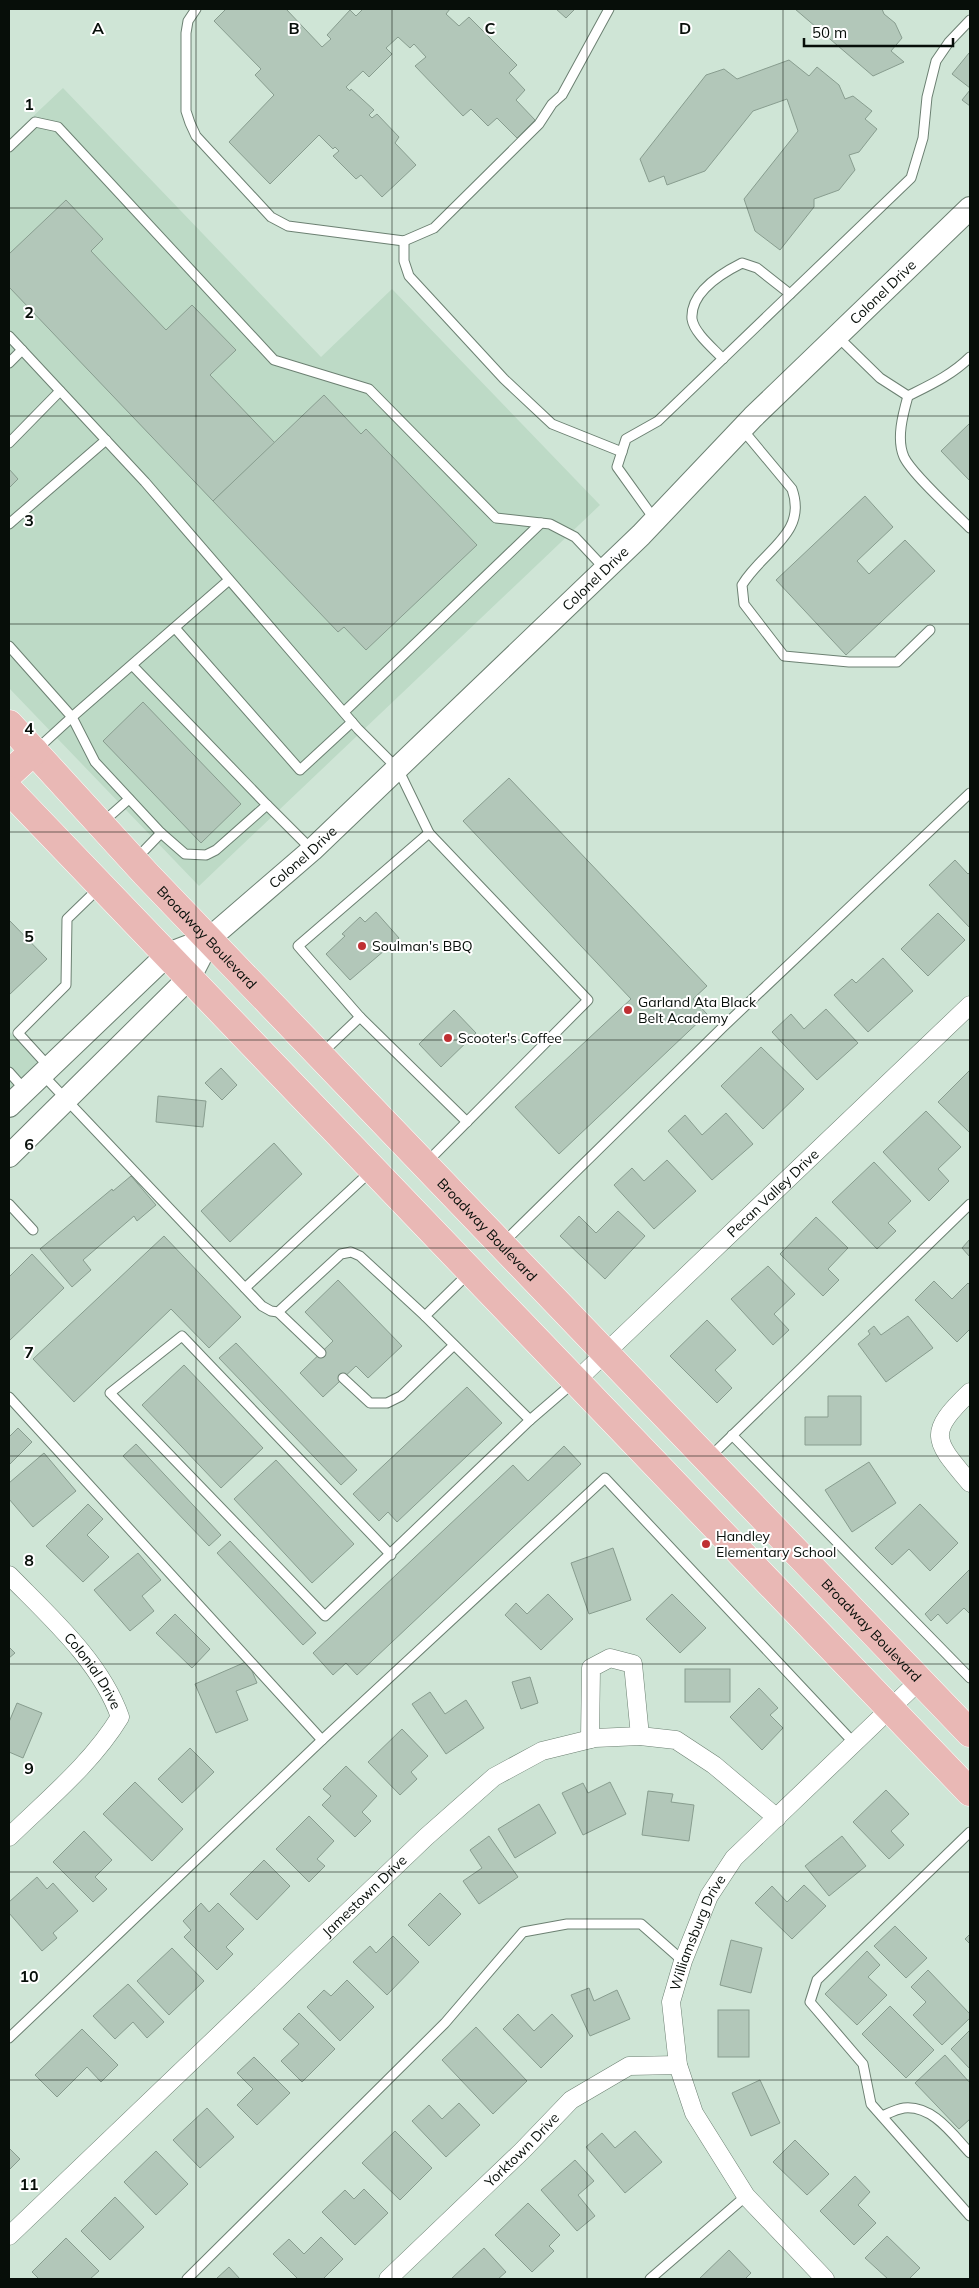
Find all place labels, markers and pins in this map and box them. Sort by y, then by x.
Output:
place label: Soulman's BBQ [372,937,473,955]
marker: Soulman's BBQ [356,940,368,952]
place label: Garland Ata Black Belt Academy [638,993,757,1027]
marker: Garland Ata Black Belt Academy [622,1004,634,1016]
place label: Scooter's Coffee [458,1029,562,1047]
marker: Scooter's Coffee [442,1032,454,1044]
place label: Handley Elementary School [716,1527,836,1561]
marker: Handley Elementary School [700,1538,712,1550]

